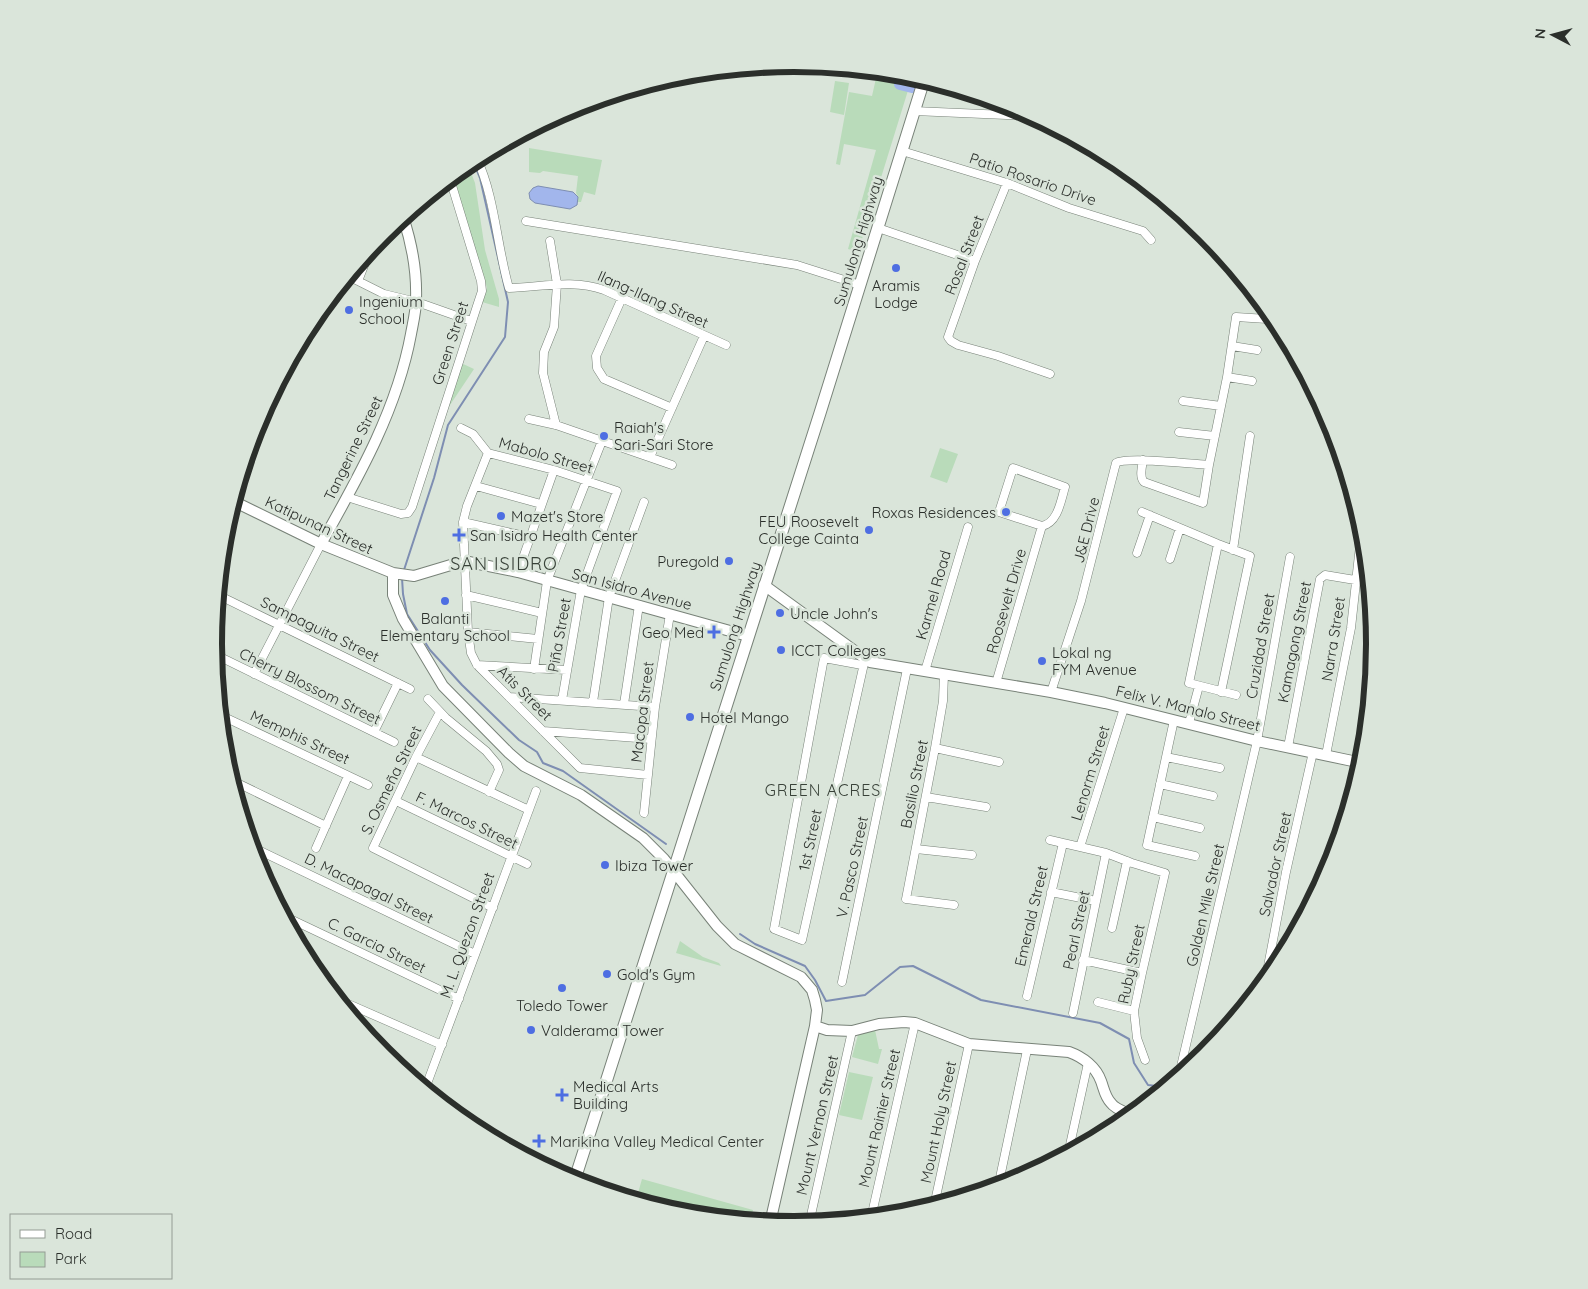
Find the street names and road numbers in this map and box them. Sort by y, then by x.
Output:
street label: Patio Rosario Drive [967,148,1099,210]
street label: Sumulong Highway [829,174,887,308]
street label: Rosal Street [940,212,988,298]
street label: Ilang-Ilang Street [595,266,711,332]
street label: Green Street [428,299,472,387]
street label: Tangerine Street [319,393,387,503]
street label: Mabolo Street [497,432,595,478]
street label: Katipunan Street [262,492,376,558]
street label: J&E Drive [1069,495,1103,565]
street label: Roosevelt Drive [982,546,1030,656]
street label: Karmel Road [911,548,955,642]
street label: Sumulong Highway [705,559,765,693]
street label: San Isidro Avenue [570,564,694,614]
street label: Kamagong Street [1273,580,1315,704]
street label: Sampaguita Street [258,592,382,666]
street label: Cruzidad Street [1241,592,1279,700]
street label: Narra Street [1317,595,1349,683]
street label: Piña Street [543,596,575,674]
street label: Cherry Blossom Street [236,644,384,728]
street label: Macopa Street [626,660,658,764]
street label: Atis Street [494,662,556,724]
street label: Felix V. Manalo Street [1114,681,1262,735]
street label: Memphis Street [247,706,353,768]
street label: S. Osmeña Street [356,722,426,838]
street label: Lenorm Street [1066,723,1114,823]
street label: Basilio Street [896,738,932,830]
street label: F. Marcos Street [413,787,521,853]
street label: 1st Street [794,807,826,873]
street label: Salvador Street [1255,810,1295,918]
street label: V. Pasco Street [832,814,872,920]
street label: Golden Mile Street [1182,842,1228,968]
street label: D. Macapagal Street [301,849,437,927]
street label: Emerald Street [1010,864,1052,968]
street label: M. L. Quezon Street [435,869,499,1001]
street label: Pearl Street [1058,889,1094,971]
street label: C. Garcia Street [325,913,429,977]
street label: Ruby Street [1113,922,1149,1006]
street label: Mount Rainier Street [854,1047,904,1189]
street label: Mount Vernon Street [792,1053,842,1197]
street label: Mount Holy Street [916,1059,960,1185]

